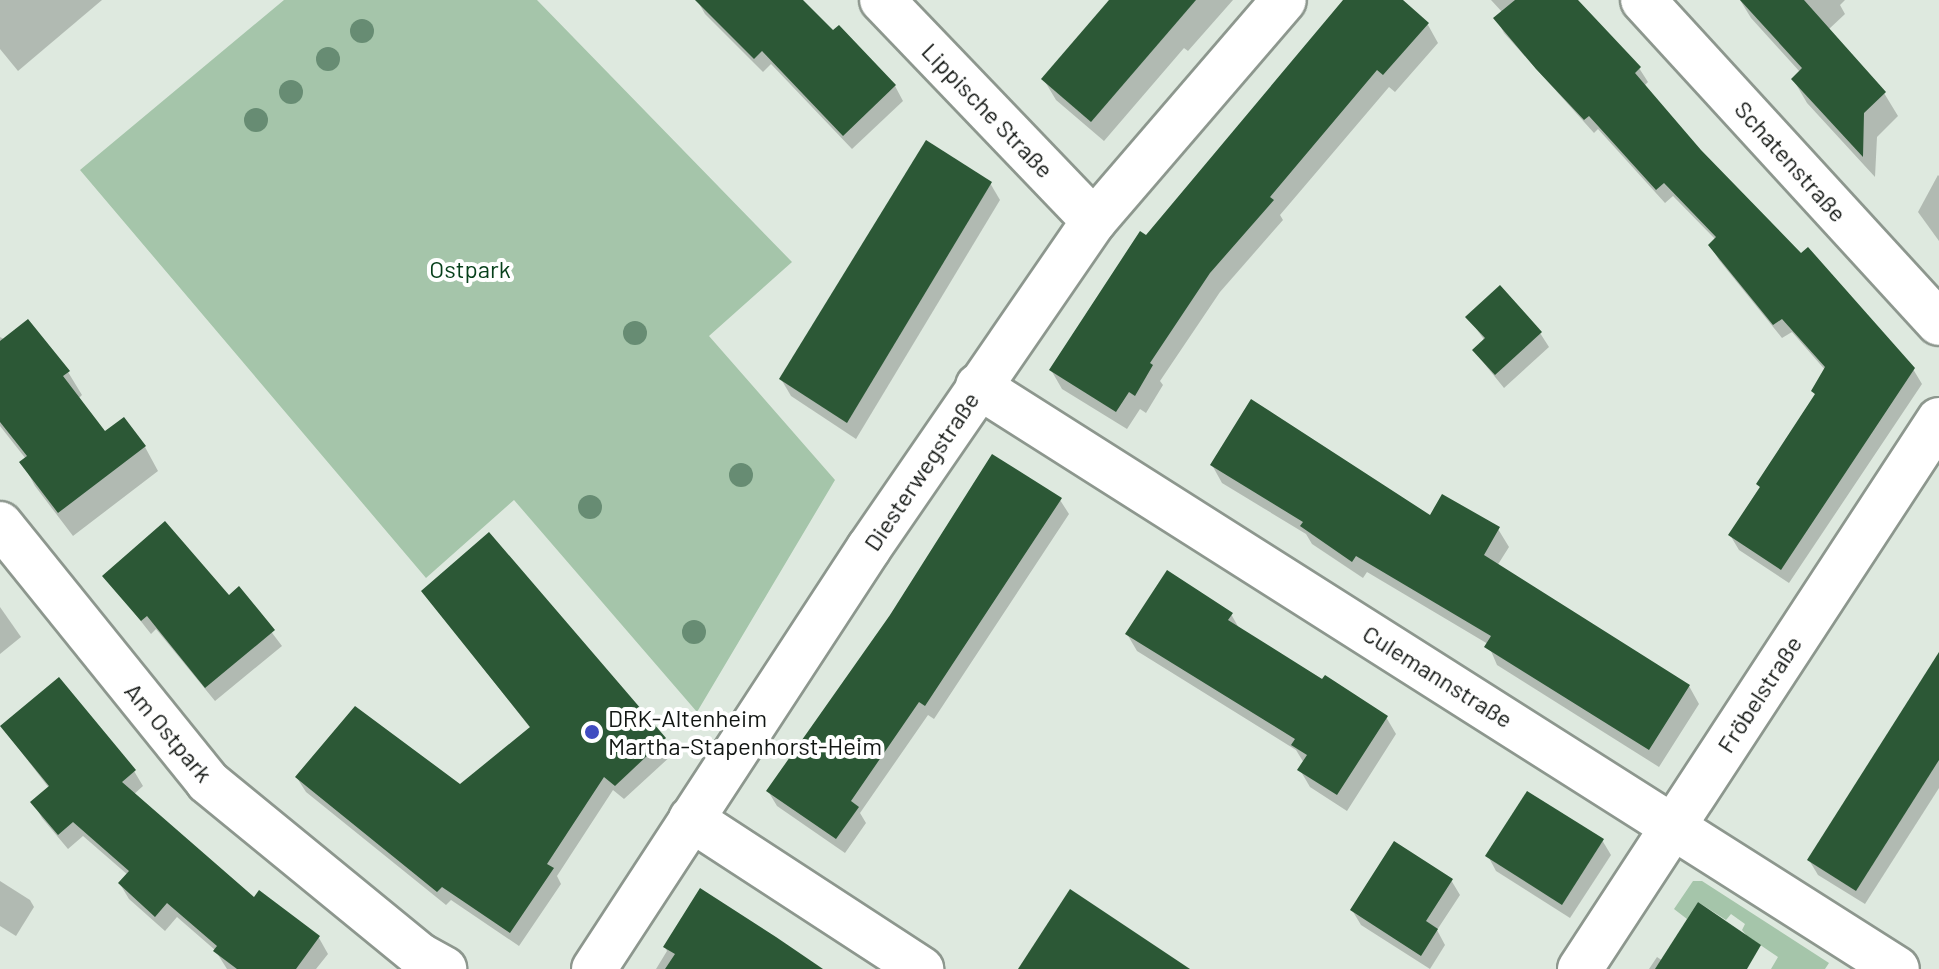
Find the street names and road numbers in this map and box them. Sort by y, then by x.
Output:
street label: Lippische Straße [916,36,1060,184]
street label: Schatenstraße [1729,94,1853,228]
street label: Diesterwegstraße [857,386,985,556]
street label: Culemannstraße [1358,618,1518,734]
street label: Fröbelstraße [1711,630,1807,758]
street label: Am Ostpark [119,677,219,787]

